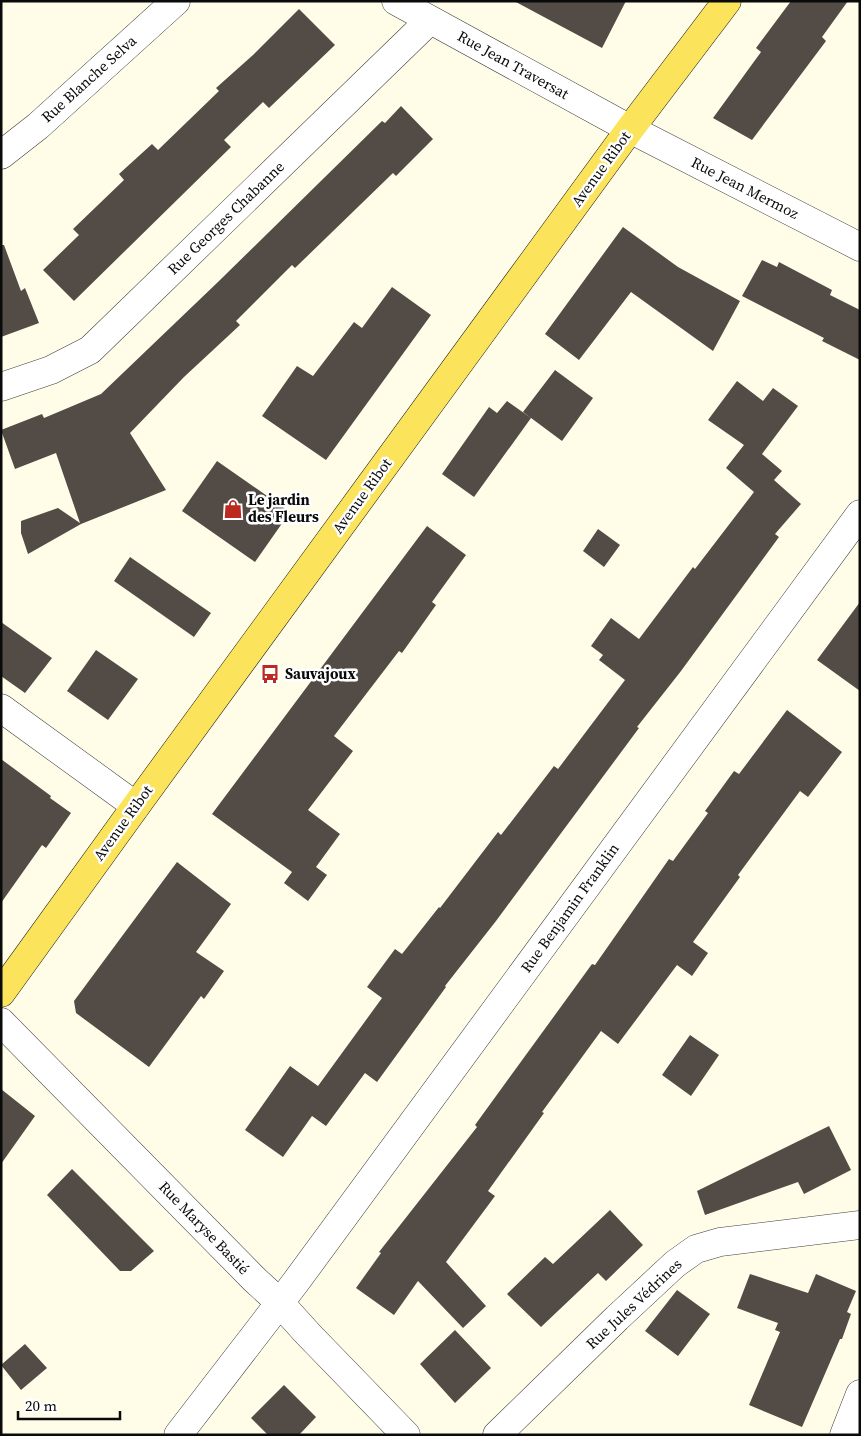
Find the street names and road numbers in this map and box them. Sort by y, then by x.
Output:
street label: Rue Jean Traversat [454,25,573,104]
street label: Rue Blanche Selva [37,30,141,127]
street label: Avenue Ribot [566,127,635,211]
street label: Rue Jean Mermoz [688,151,803,224]
street label: Rue Georges Chabanne [163,156,289,279]
street label: Avenue Ribot [327,454,396,538]
street label: Avenue Ribot [88,781,157,865]
street label: Rue Benjamin Franklin [515,839,624,977]
street label: Rue Maryse Bastié [154,1176,255,1279]
street label: Rue Jules Védrines [581,1254,686,1354]

